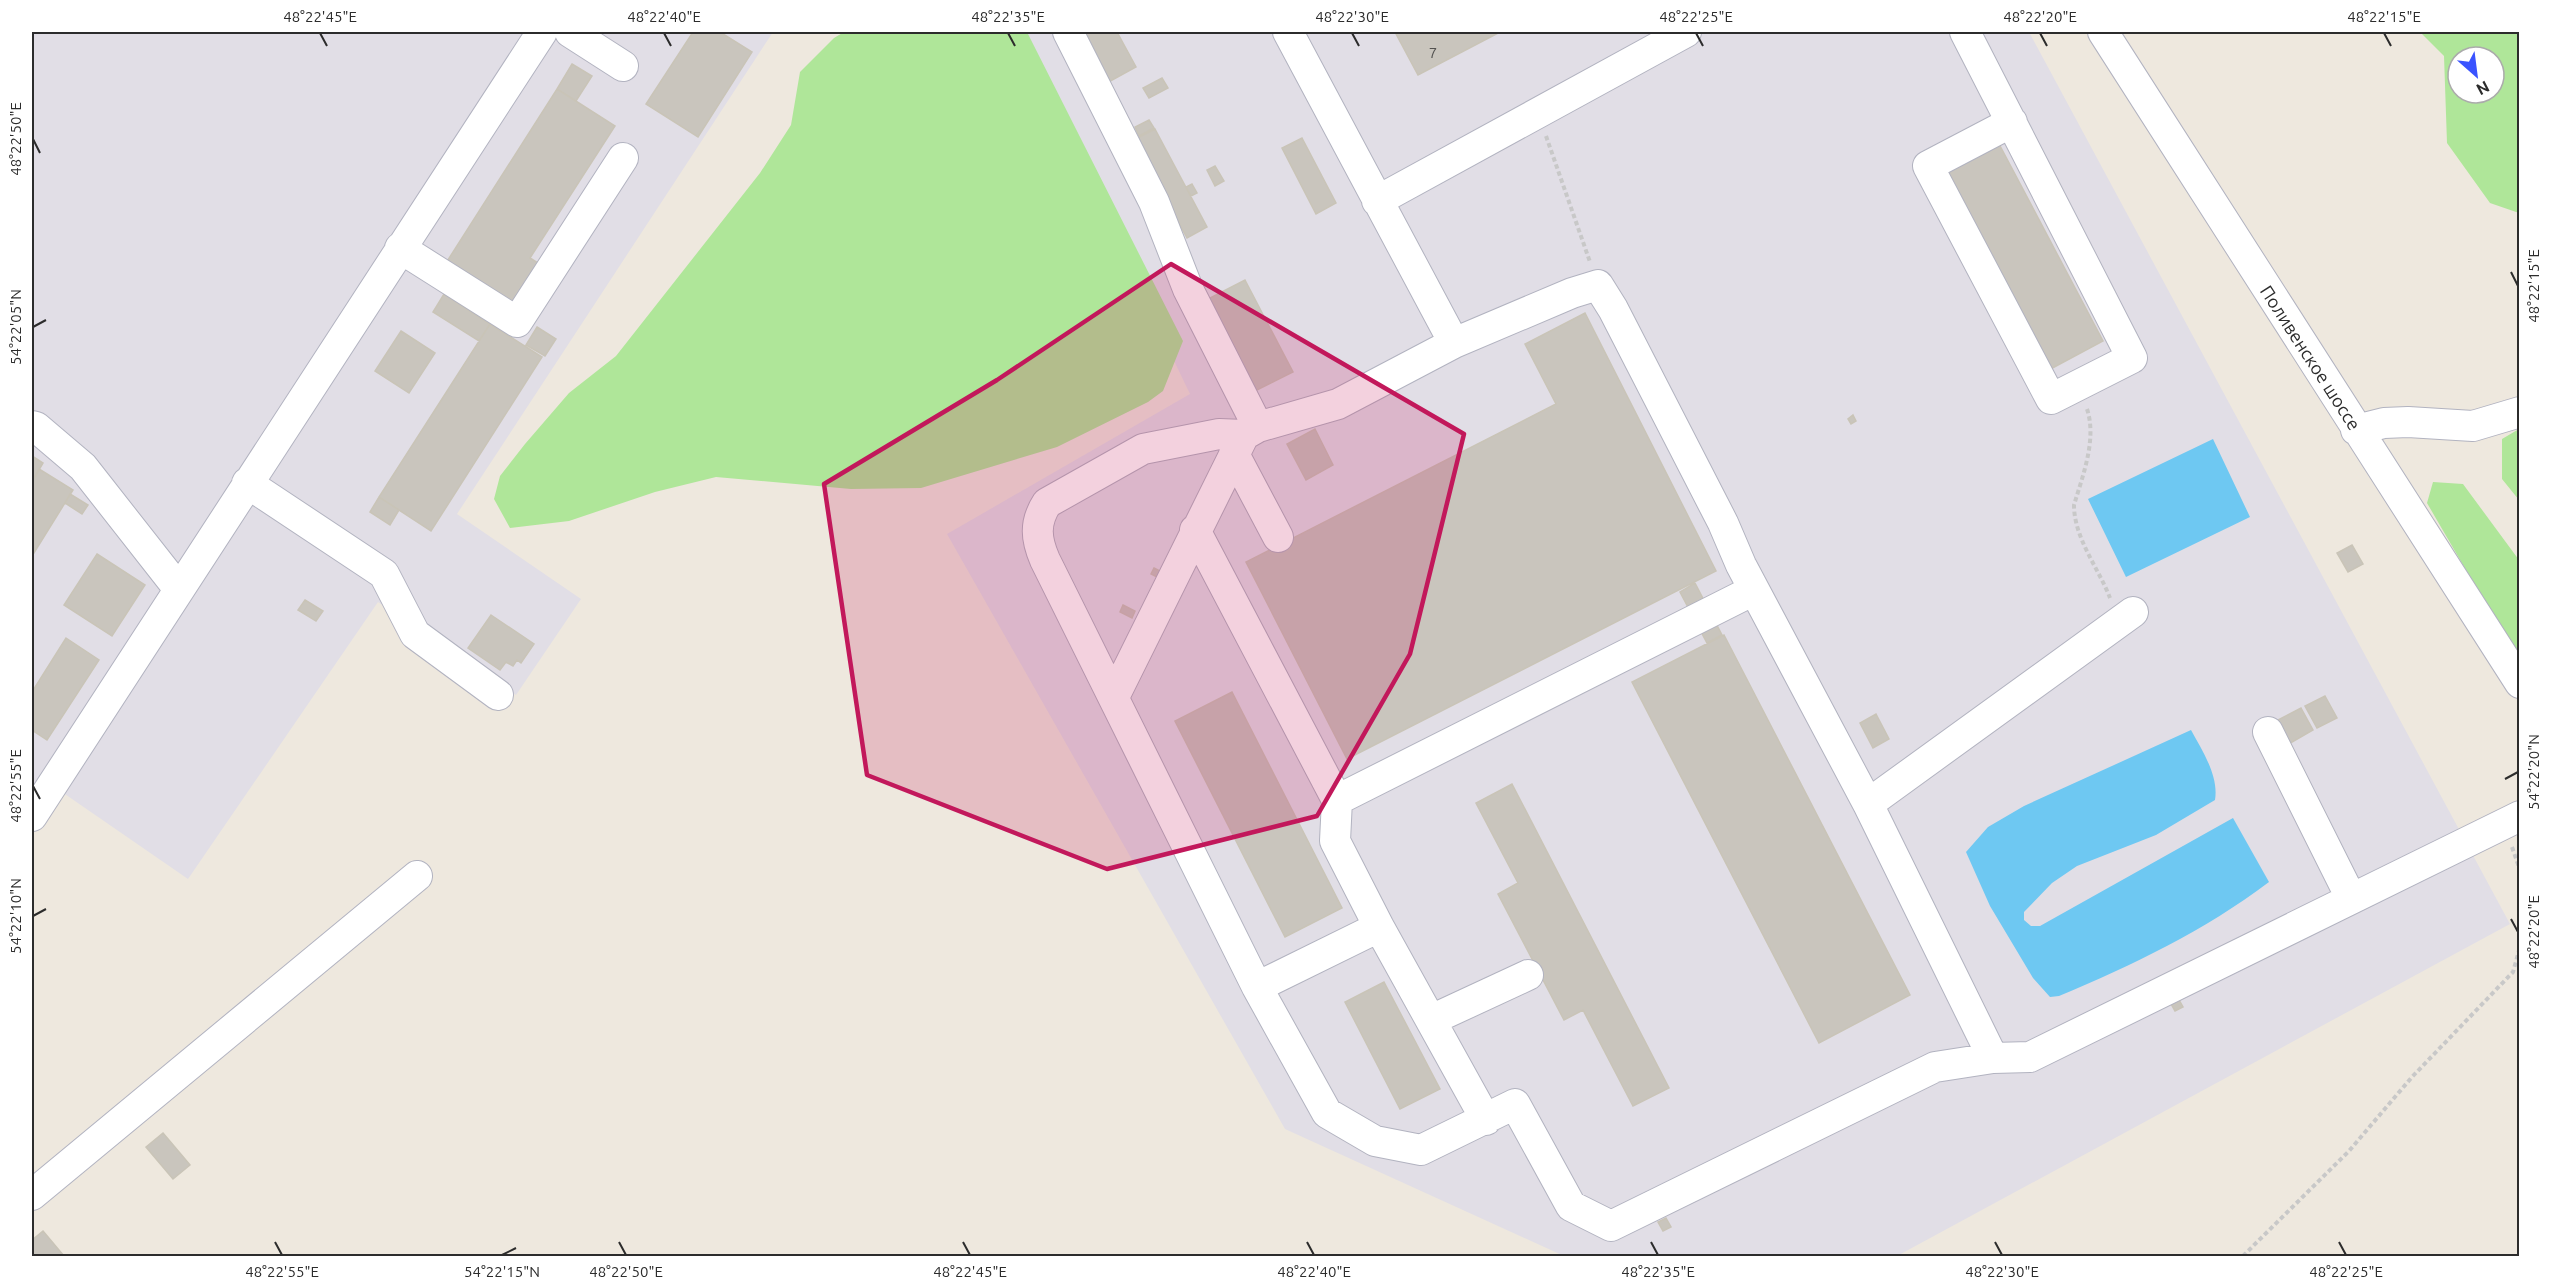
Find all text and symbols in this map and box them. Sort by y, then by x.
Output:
text: 48°22'45"E [283,8,357,25]
text: 48°22'40"E [627,8,701,25]
text: 48°22'35"E [971,8,1045,25]
text: 48°22'30"E [1315,8,1389,25]
text: 48°22'25"E [1659,8,1733,25]
text: 48°22'20"E [2003,8,2077,25]
text: 48°22'15"E [2347,8,2421,25]
house number: 7 [1429,44,1437,61]
north arrow [2446,45,2506,105]
text: N [2474,77,2493,99]
text: 48°22'50"E [7,102,24,176]
text: 48°22'15"E [2525,249,2542,323]
street label: Поливенское шоссе [2257,281,2365,433]
text: 54°22'05"N [7,289,24,365]
text: 54°22'20"N [2525,734,2542,810]
text: 48°22'55"E [7,749,24,823]
text: 54°22'10"N [7,878,24,954]
text: 48°22'20"E [2525,895,2542,969]
text: 48°22'55"E [245,1263,319,1280]
text: 54°22'15"N [464,1263,540,1280]
text: 48°22'50"E [589,1263,663,1280]
text: 48°22'45"E [933,1263,1007,1280]
text: 48°22'40"E [1277,1263,1351,1280]
text: 48°22'35"E [1621,1263,1695,1280]
text: 48°22'30"E [1965,1263,2039,1280]
text: 48°22'25"E [2309,1263,2383,1280]

